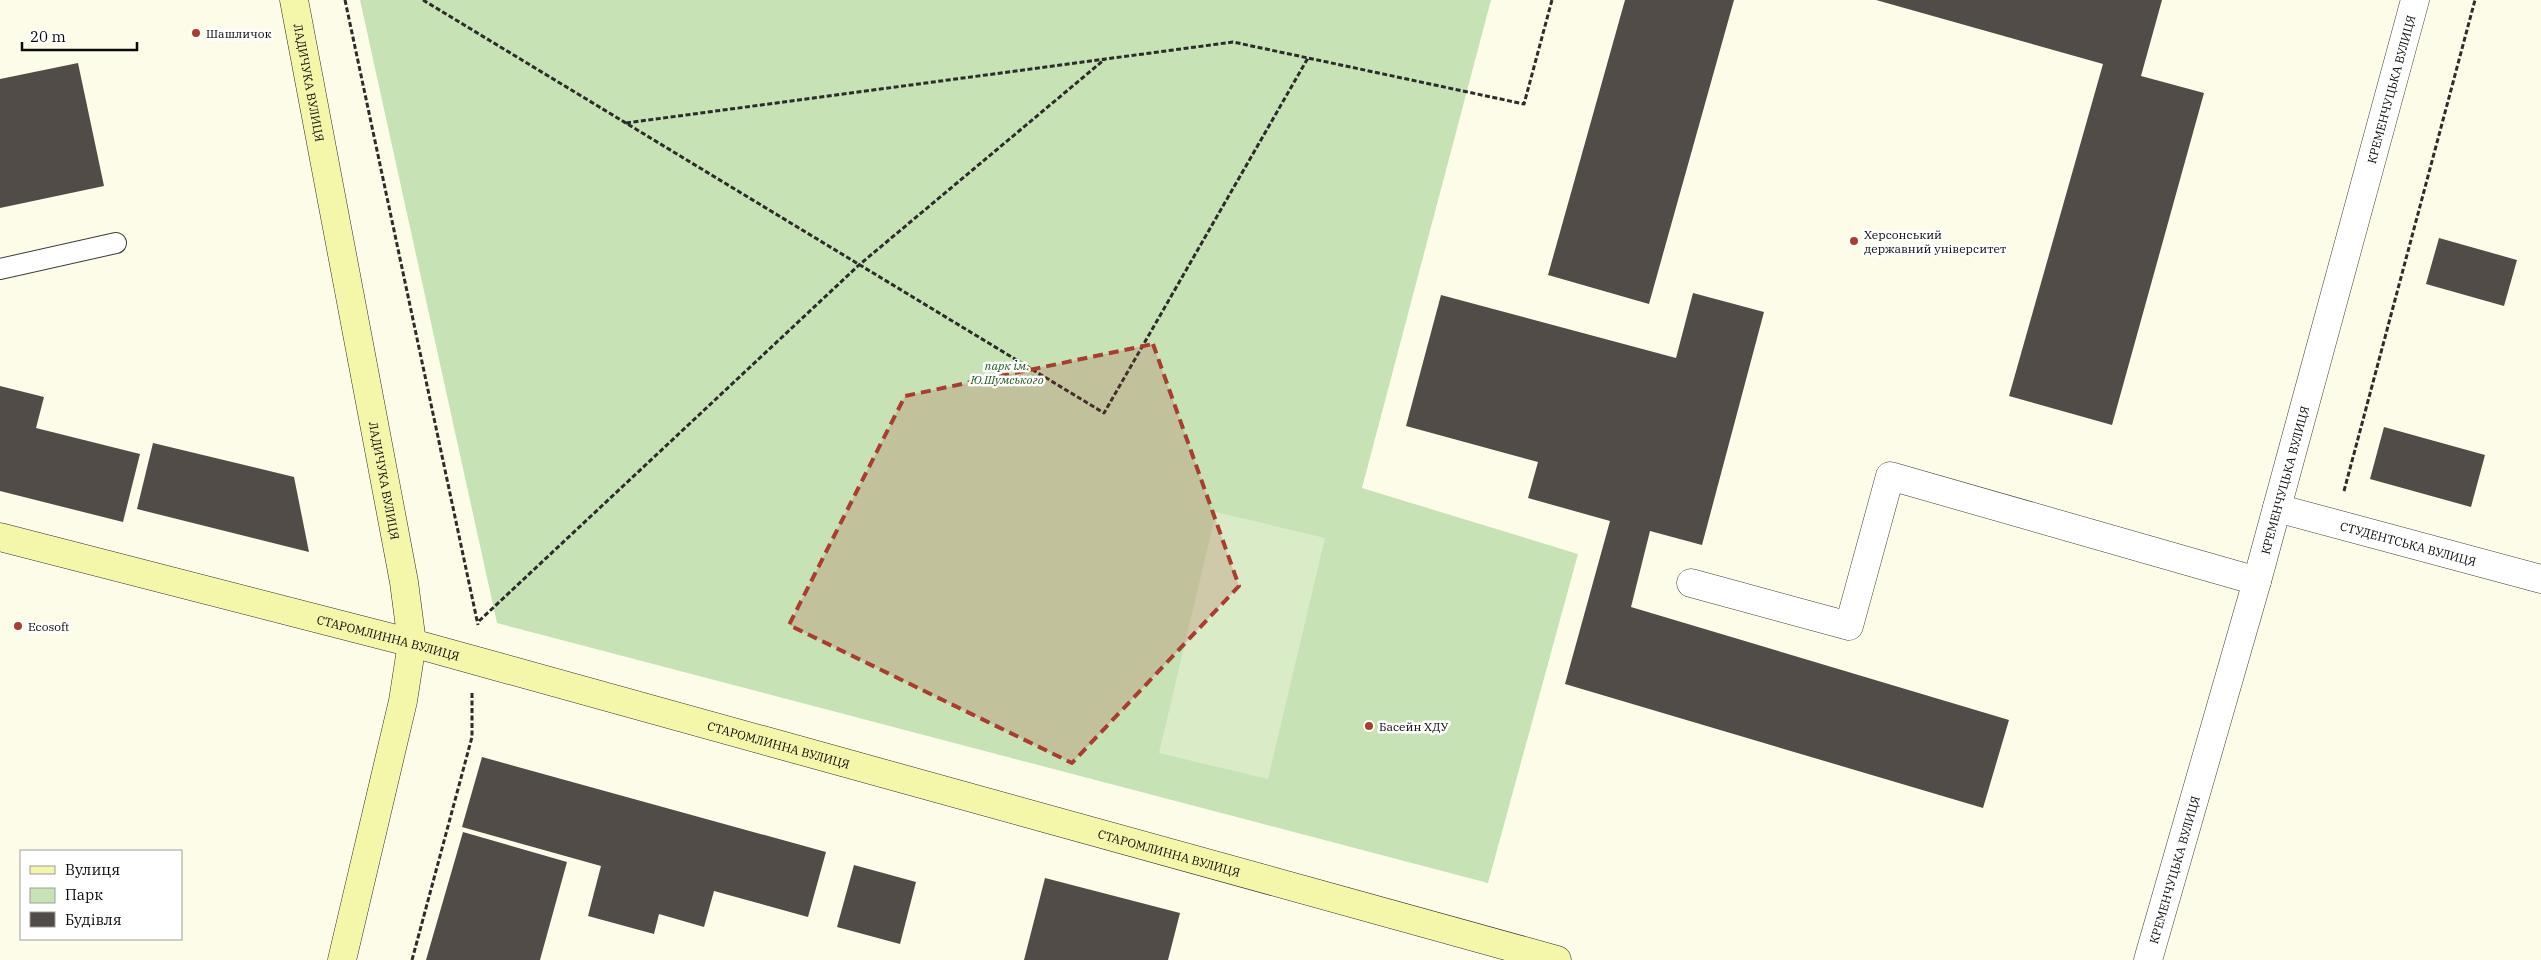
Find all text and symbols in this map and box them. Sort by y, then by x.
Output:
street label: КРЕМЕНЧУЦЬКА ВУЛИЦЯ [2363,13,2418,165]
scale bar [22,20,138,52]
street label: ЛАДИЧУКА ВУЛИЦЯ [291,22,328,143]
place label: Шашличок [206,26,272,41]
text: 20 m [30,27,66,46]
marker: Шашличок [190,27,202,39]
place label: Херсонський державний університет [1864,227,2006,256]
marker: Херсонський державний університет [1848,235,1860,247]
park label: парк ім. Ю.Шумського [969,358,1044,387]
street label: КРЕМЕНЧУЦЬКА ВУЛИЦЯ [2257,404,2312,556]
street label: ЛАДИЧУКА ВУЛИЦЯ [366,420,403,541]
street label: СТУДЕНТСЬКА ВУЛИЦЯ [2339,518,2478,569]
street label: СТАРОМЛИННА ВУЛИЦЯ [315,611,461,663]
place label: Ecosoft [28,619,69,634]
marker: Ecosoft [12,620,24,632]
street label: СТАРОМЛИННА ВУЛИЦЯ [706,718,852,771]
place label: Басейн ХДУ [1379,719,1448,734]
marker: Басейн ХДУ [1363,720,1375,732]
street label: КРЕМЕНЧУЦЬКА ВУЛИЦЯ [2146,794,2202,945]
street label: СТАРОМЛИННА ВУЛИЦЯ [1096,826,1242,879]
legend [20,850,182,940]
text: Вулиця [65,860,120,879]
text: Парк [65,885,103,904]
text: Будівля [65,910,122,929]

